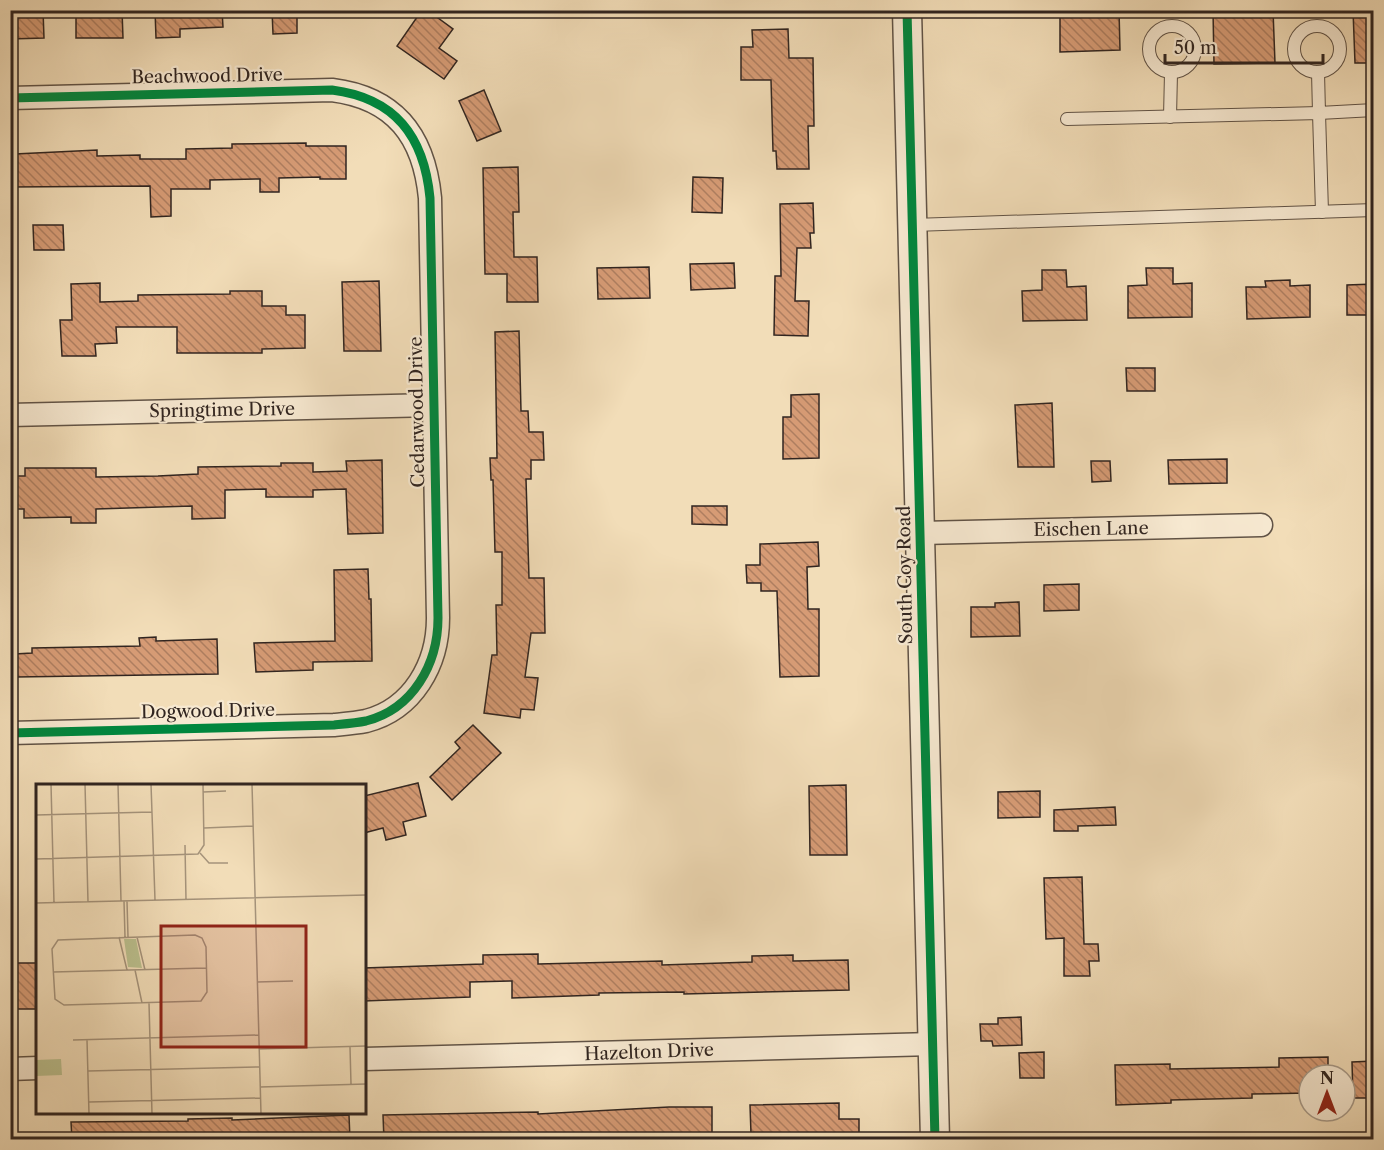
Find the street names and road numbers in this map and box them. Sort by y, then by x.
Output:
street label: Beachwood Drive [131,64,283,88]
street label: Cedarwood Drive [405,336,429,488]
street label: Springtime Drive [149,398,295,422]
street label: South Coy Road [893,506,917,644]
street label: Eischen Lane [1033,517,1149,541]
street label: Dogwood Drive [141,699,275,723]
street label: Hazelton Drive [584,1039,714,1065]

